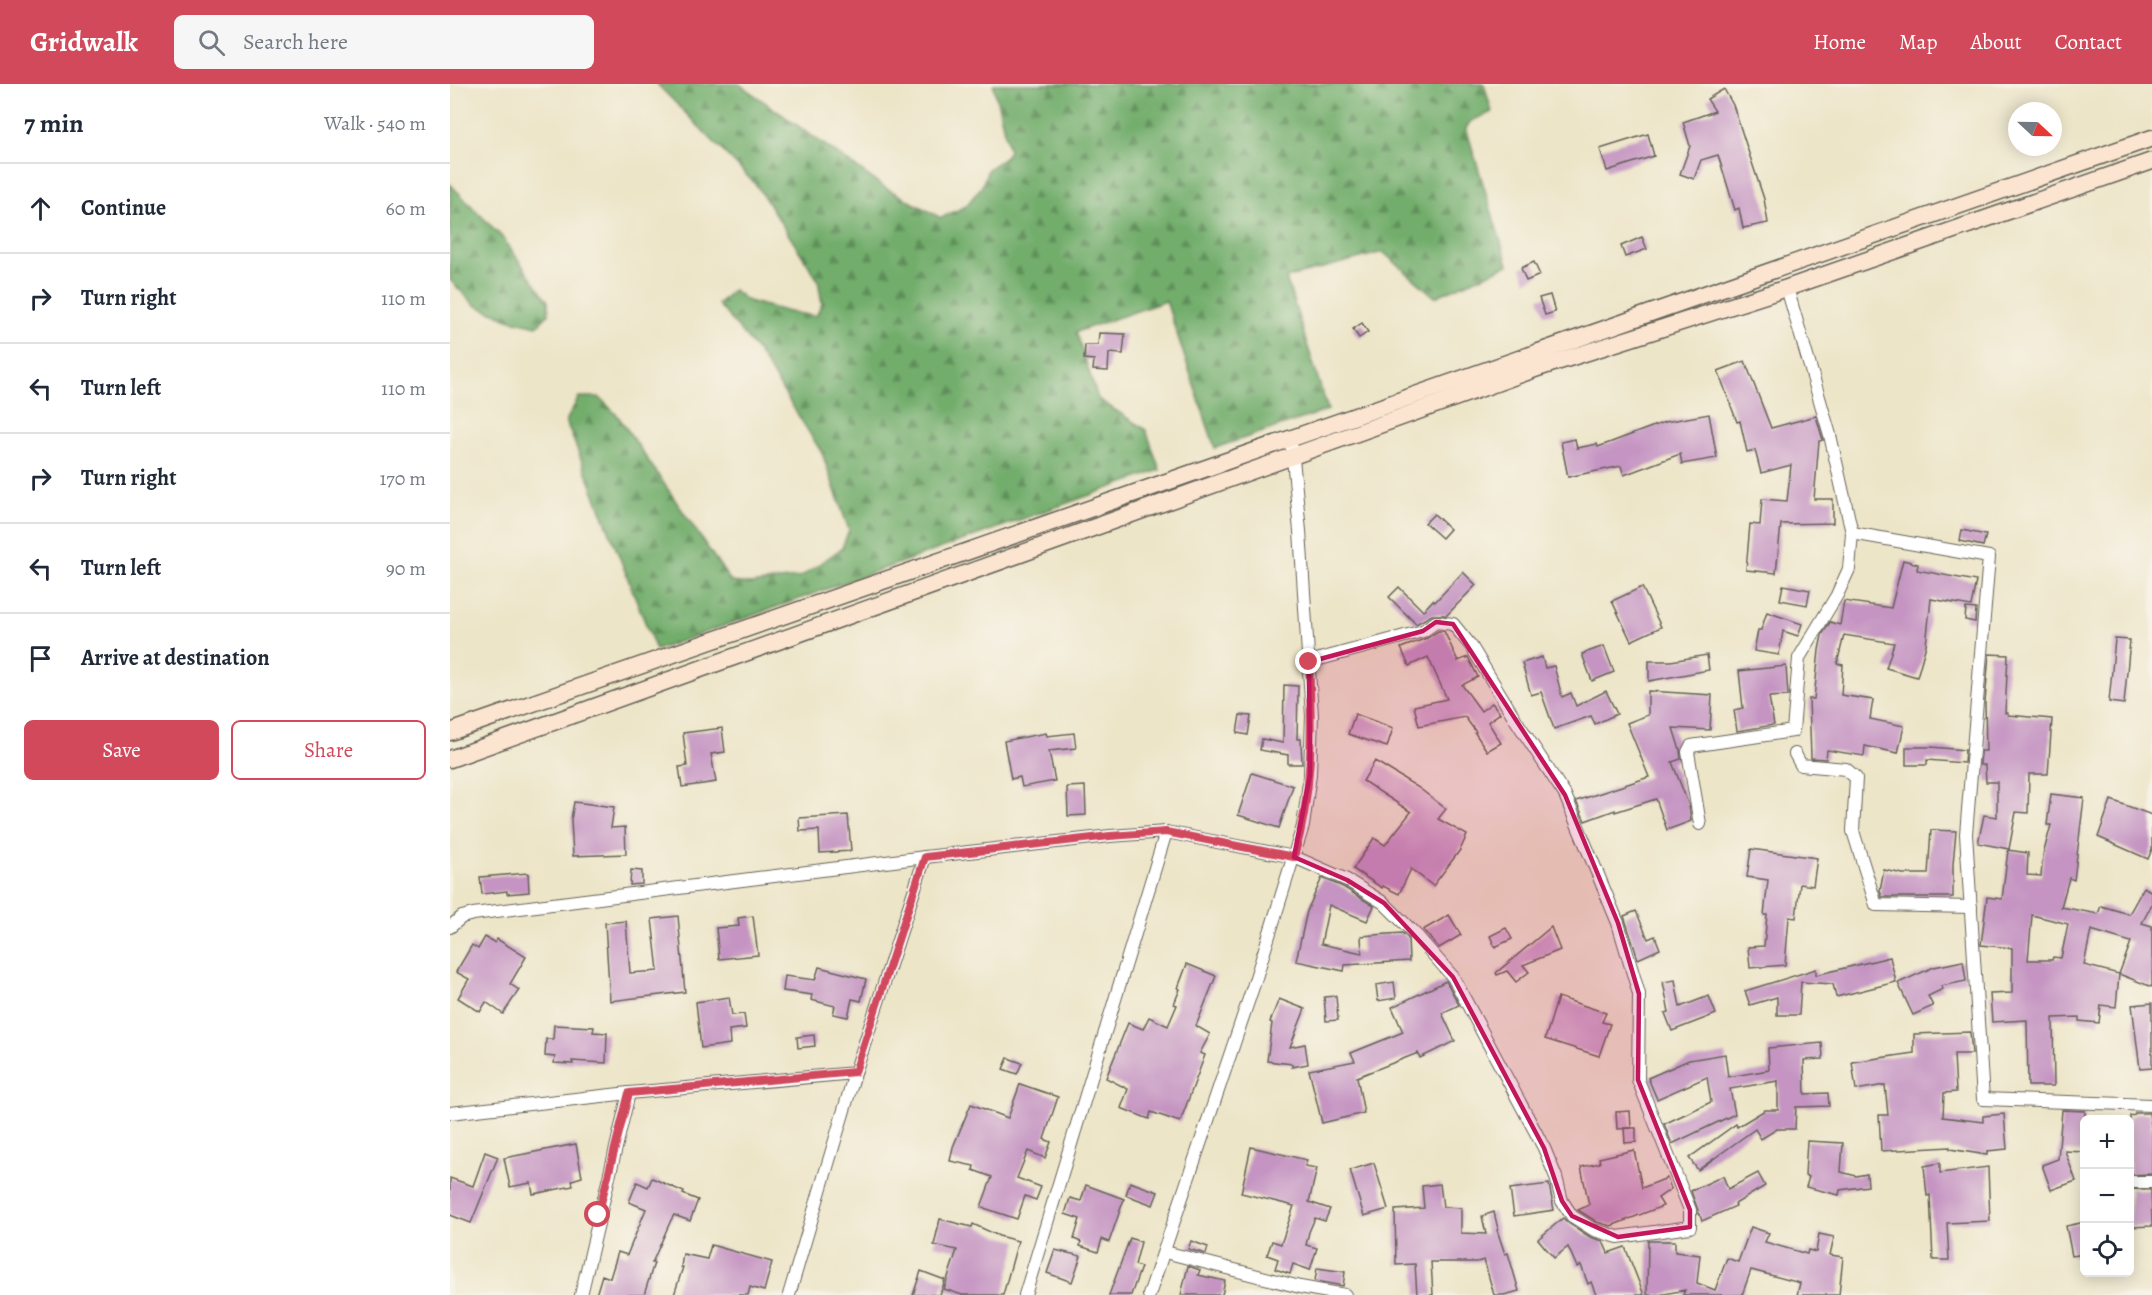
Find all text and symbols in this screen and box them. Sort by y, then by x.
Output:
search box [174,15,594,69]
text: Gridwalk [30,23,138,61]
icon: search [195,26,228,59]
text: Search here [243,27,348,57]
text: Home [1813,28,1866,56]
text: Map [1899,28,1937,56]
text: About [1970,28,2022,56]
text: Contact [2055,28,2122,56]
north arrow [2008,102,2062,156]
text: 7 min [24,106,84,141]
text: Walk · 540 m [324,110,426,137]
icon: ahead [24,192,57,225]
text: Continue [81,193,166,223]
text: 60 m [386,195,426,222]
icon: right [24,282,57,315]
text: Turn right [81,283,177,313]
text: 110 m [381,285,426,312]
icon: left [24,372,57,405]
text: Turn left [81,373,161,403]
text: 110 m [381,375,426,402]
icon: right [24,462,57,495]
text: Turn right [81,463,177,493]
text: 170 m [380,465,426,492]
icon: left [24,552,57,585]
text: Turn left [81,553,161,583]
text: 90 m [386,555,426,582]
icon: arrive [24,642,57,675]
text: Arrive at destination [81,643,270,673]
route end [1295,648,1321,674]
button: Save [24,720,219,780]
button: Share [231,720,426,780]
map controls [2080,1115,2134,1277]
button: + [2080,1115,2134,1169]
button: − [2080,1169,2134,1223]
route start [584,1201,610,1227]
button: locate [2080,1223,2134,1277]

